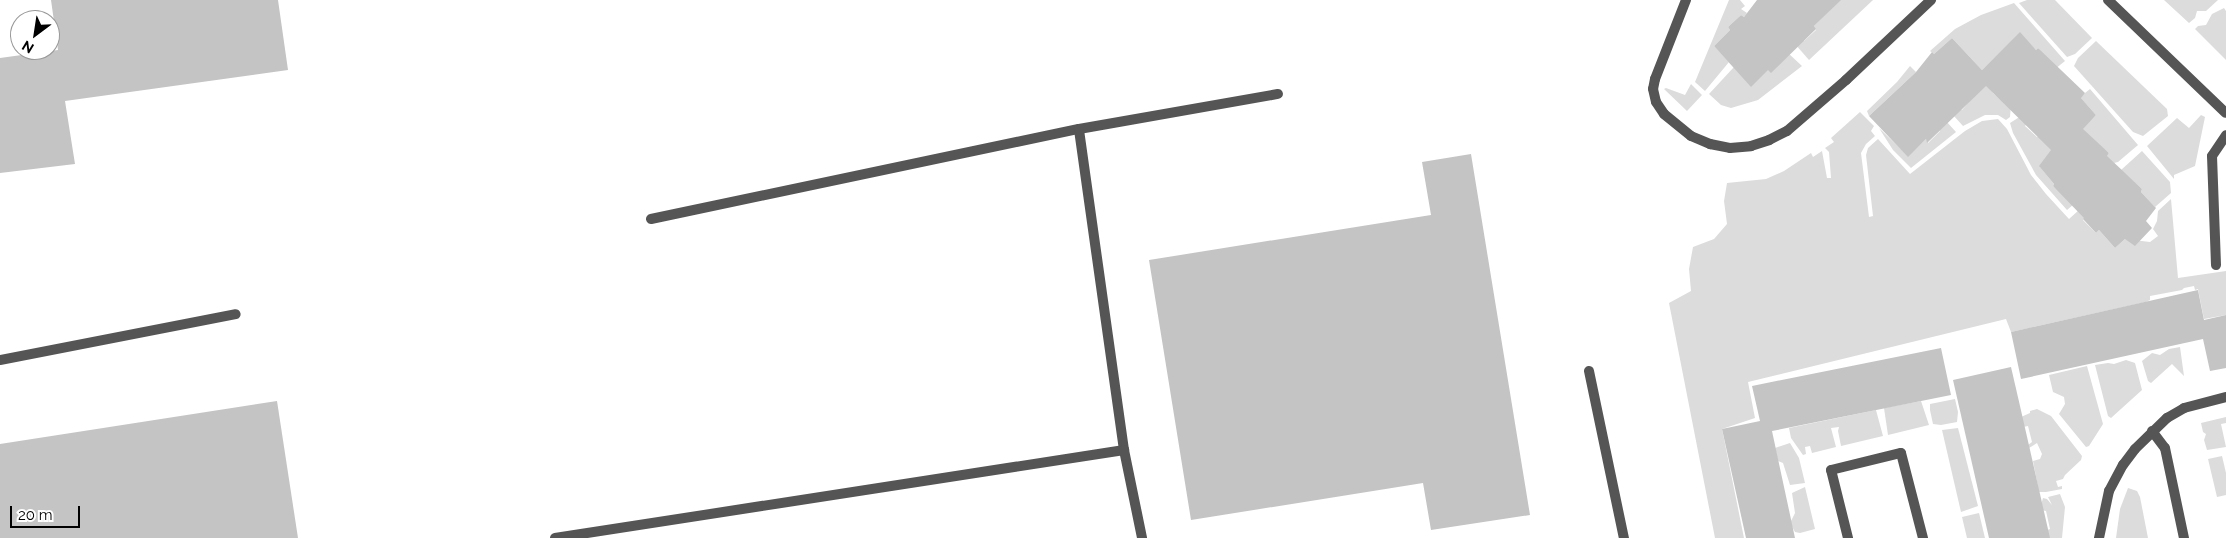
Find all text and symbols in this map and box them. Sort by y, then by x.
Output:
north arrow [10,10,60,60]
text: N [19,37,36,57]
scale bar [12,496,82,528]
text: 20 m [18,506,53,524]

